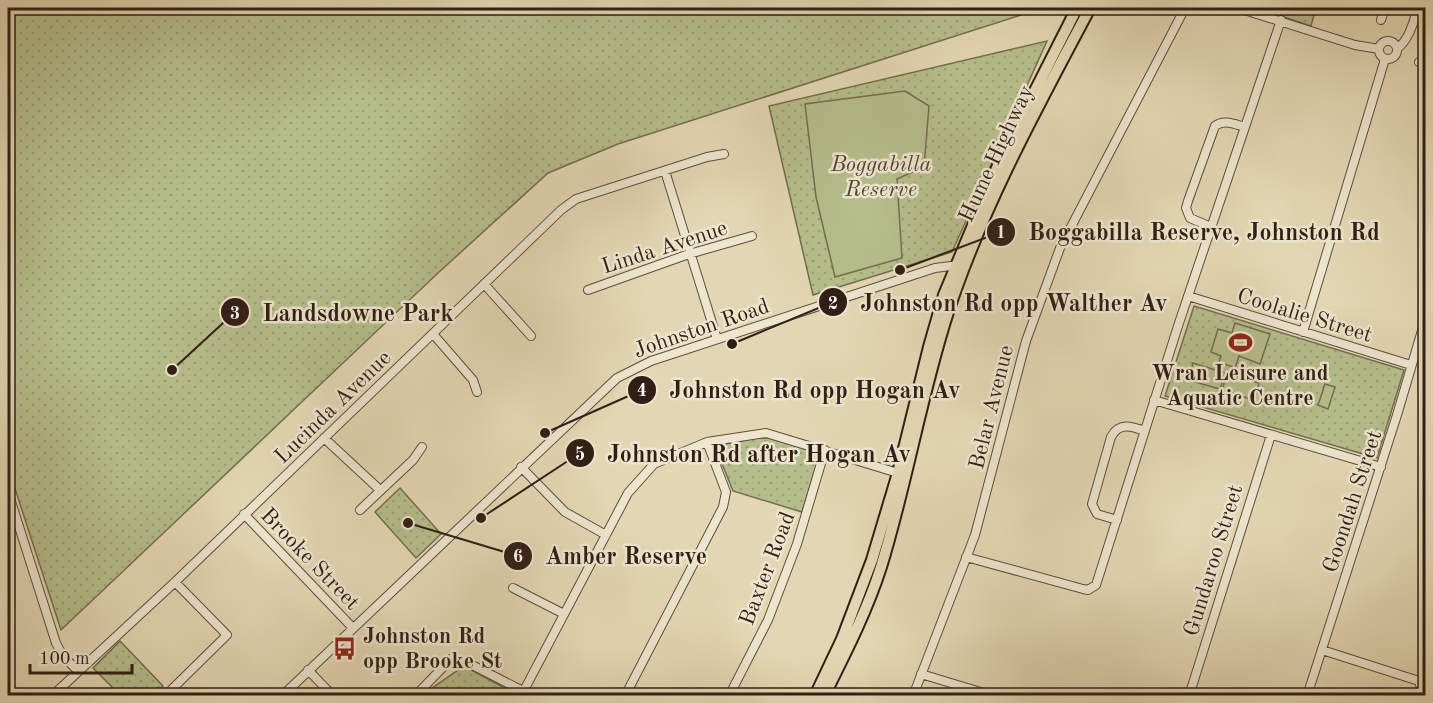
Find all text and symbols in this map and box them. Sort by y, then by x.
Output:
street label: Hume Highway [955,82,1038,226]
park label: Boggabilla Reserve [830,154,932,201]
callout: Boggabilla Reserve, Johnston Rd [986,211,1392,253]
street label: Linda Avenue [599,217,730,279]
text: Boggabilla Reserve, Johnston Rd [1028,222,1380,246]
text: 1 [996,224,1006,242]
callout: Johnston Rd opp Walther Av [818,281,1180,323]
street label: Coolalie Street [1234,285,1374,347]
callout: Landsdowne Park [220,291,465,333]
text: Johnston Rd opp Walther Av [860,293,1168,317]
street label: Johnston Road [631,295,772,362]
text: 2 [828,295,838,313]
text: Landsdowne Park [262,303,454,327]
text: 3 [230,305,240,323]
sports icon: Wran Leisure and Aquatic Centre [1227,330,1253,356]
street label: Belar Avenue [966,343,1018,472]
street label: Lucinda Avenue [271,347,396,468]
place label: Wran Leisure and Aquatic Centre [1151,363,1329,410]
callout: Johnston Rd opp Hogan Av [627,369,973,411]
text: Johnston Rd opp Hogan Av [669,380,961,404]
text: 4 [637,382,647,400]
street label: Goondah Street [1320,428,1386,576]
callout: Johnston Rd after Hogan Av [565,432,923,474]
text: Johnston Rd after Hogan Av [607,444,911,468]
text: 5 [575,446,585,464]
street label: Gundaroo Street [1180,482,1247,639]
street label: Brooke Street [256,504,363,615]
street label: Baxter Road [736,509,800,628]
callout: Amber Reserve [503,535,719,577]
text: Amber Reserve [545,546,707,570]
text: 6 [513,548,523,566]
place label: Johnston Rd opp Brooke St [363,626,502,673]
bus stop icon: Johnston Rd opp Brooke St [332,635,358,661]
scale bar [30,637,132,675]
text: 100 m [39,650,90,668]

